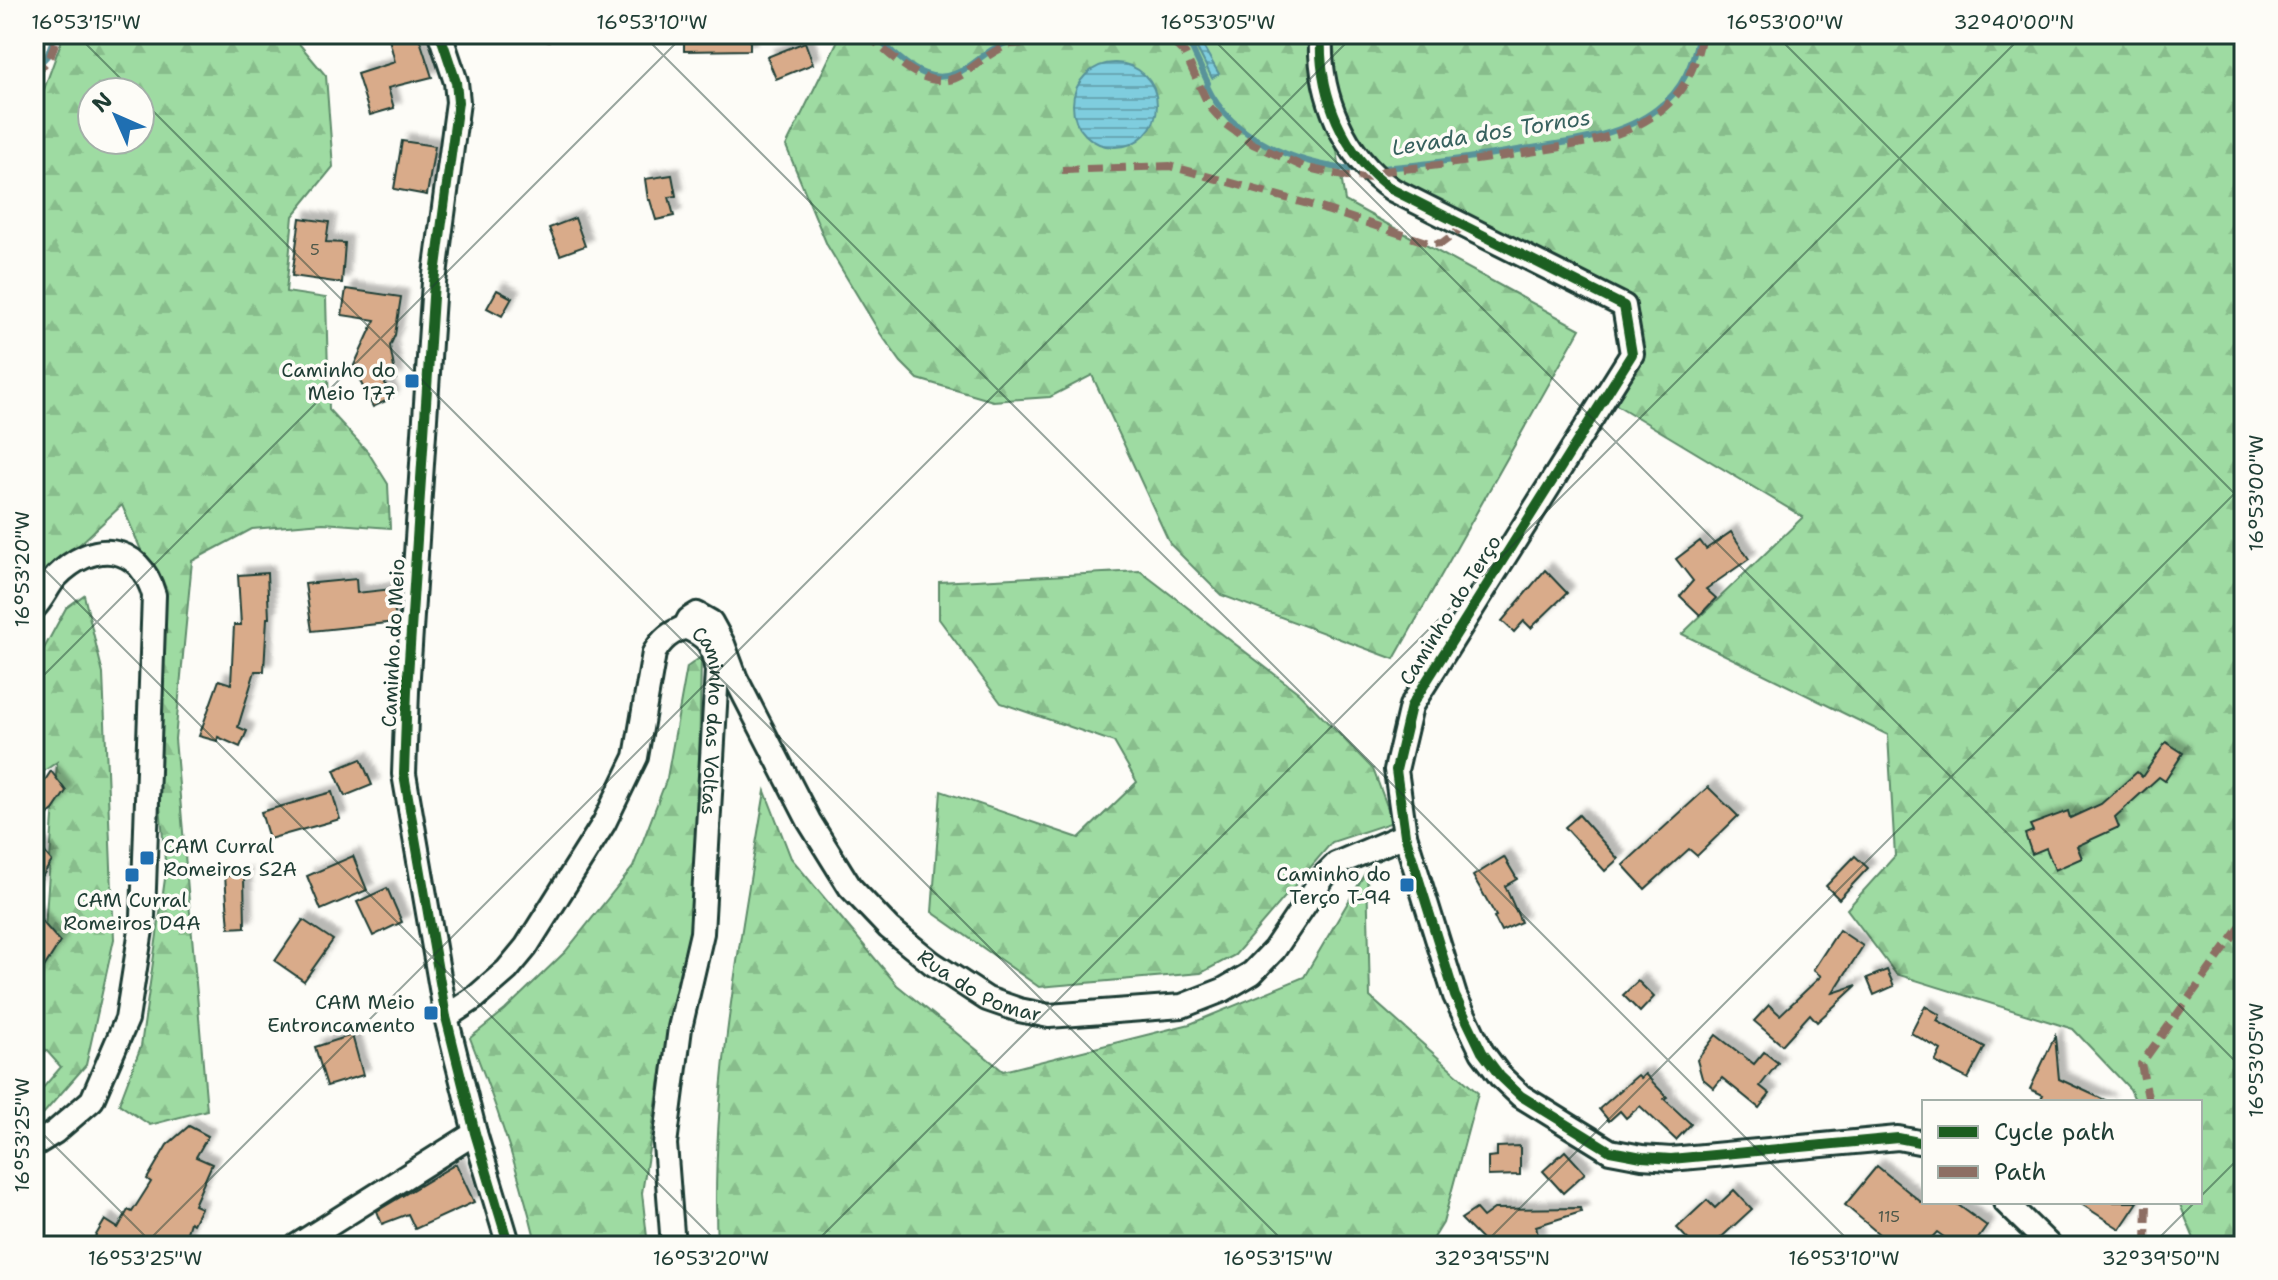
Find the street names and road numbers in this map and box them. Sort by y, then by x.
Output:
street label: Caminho do Terço [1393,530,1507,690]
street label: Caminho do Meio [376,558,410,728]
street label: Caminho das Voltas [687,620,730,816]
street label: Rua do Pomar [912,944,1044,1027]

